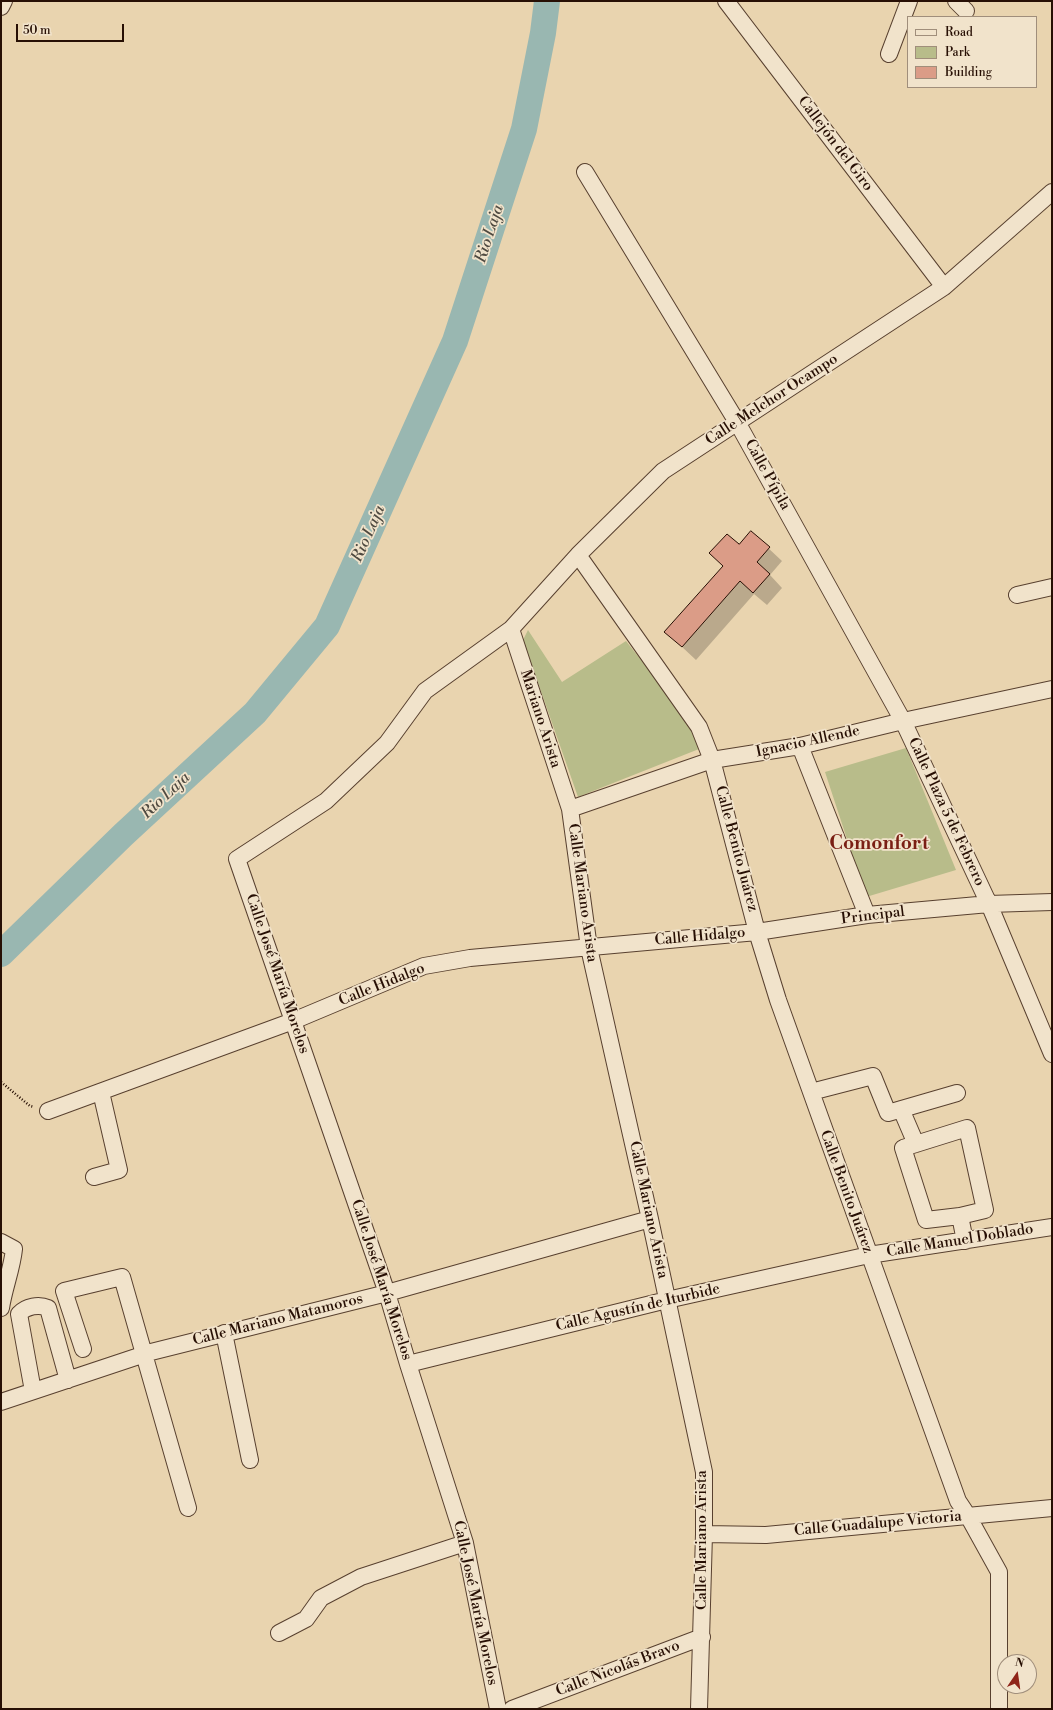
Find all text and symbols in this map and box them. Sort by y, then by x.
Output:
scale bar [18,16,126,42]
legend [907,16,1037,88]
text: 50 m [23,23,51,38]
text: Road [945,25,973,40]
text: Park [945,45,970,60]
text: Building [945,65,992,80]
street label: Callejón del Giro [793,93,877,195]
water label: Rio Laja [472,203,508,265]
street label: Calle Melchor Ocampo [702,350,842,450]
street label: Calle Pípila [740,436,794,514]
water label: Rio Laja [348,503,390,565]
street label: Mariano Arista [516,667,564,771]
street label: Ignacio Allende [754,722,862,762]
street label: Calle Plaza 5 de Febrero [904,735,988,889]
water label: Rio Laja [138,769,194,823]
street label: Calle Benito Juárez [711,784,761,914]
street label: Calle Mariano Arista [563,822,601,964]
district label: Comonfort [829,833,929,855]
street label: Calle José María Morelos [241,892,313,1056]
street label: Principal [840,903,906,929]
street label: Calle Hidalgo [654,924,746,950]
street label: Calle Hidalgo [336,960,428,1010]
street label: Calle Benito Juárez [815,1128,877,1256]
street label: Calle Mariano Arista [625,1140,671,1280]
street label: Calle José María Morelos [347,1197,415,1363]
street label: Calle Manuel Doblado [885,1220,1035,1262]
street label: Calle Agustín de Iturbide [554,1280,722,1336]
street label: Calle Mariano Matamoros [191,1290,365,1350]
street label: Calle Mariano Arista [693,1470,711,1610]
street label: Calle Guadalupe Victoria [793,1508,963,1540]
street label: Calle José María Morelos [449,1519,501,1687]
street label: Calle Nicolás Bravo [554,1637,682,1701]
north arrow [997,1654,1037,1694]
text: N [1014,1655,1025,1671]

